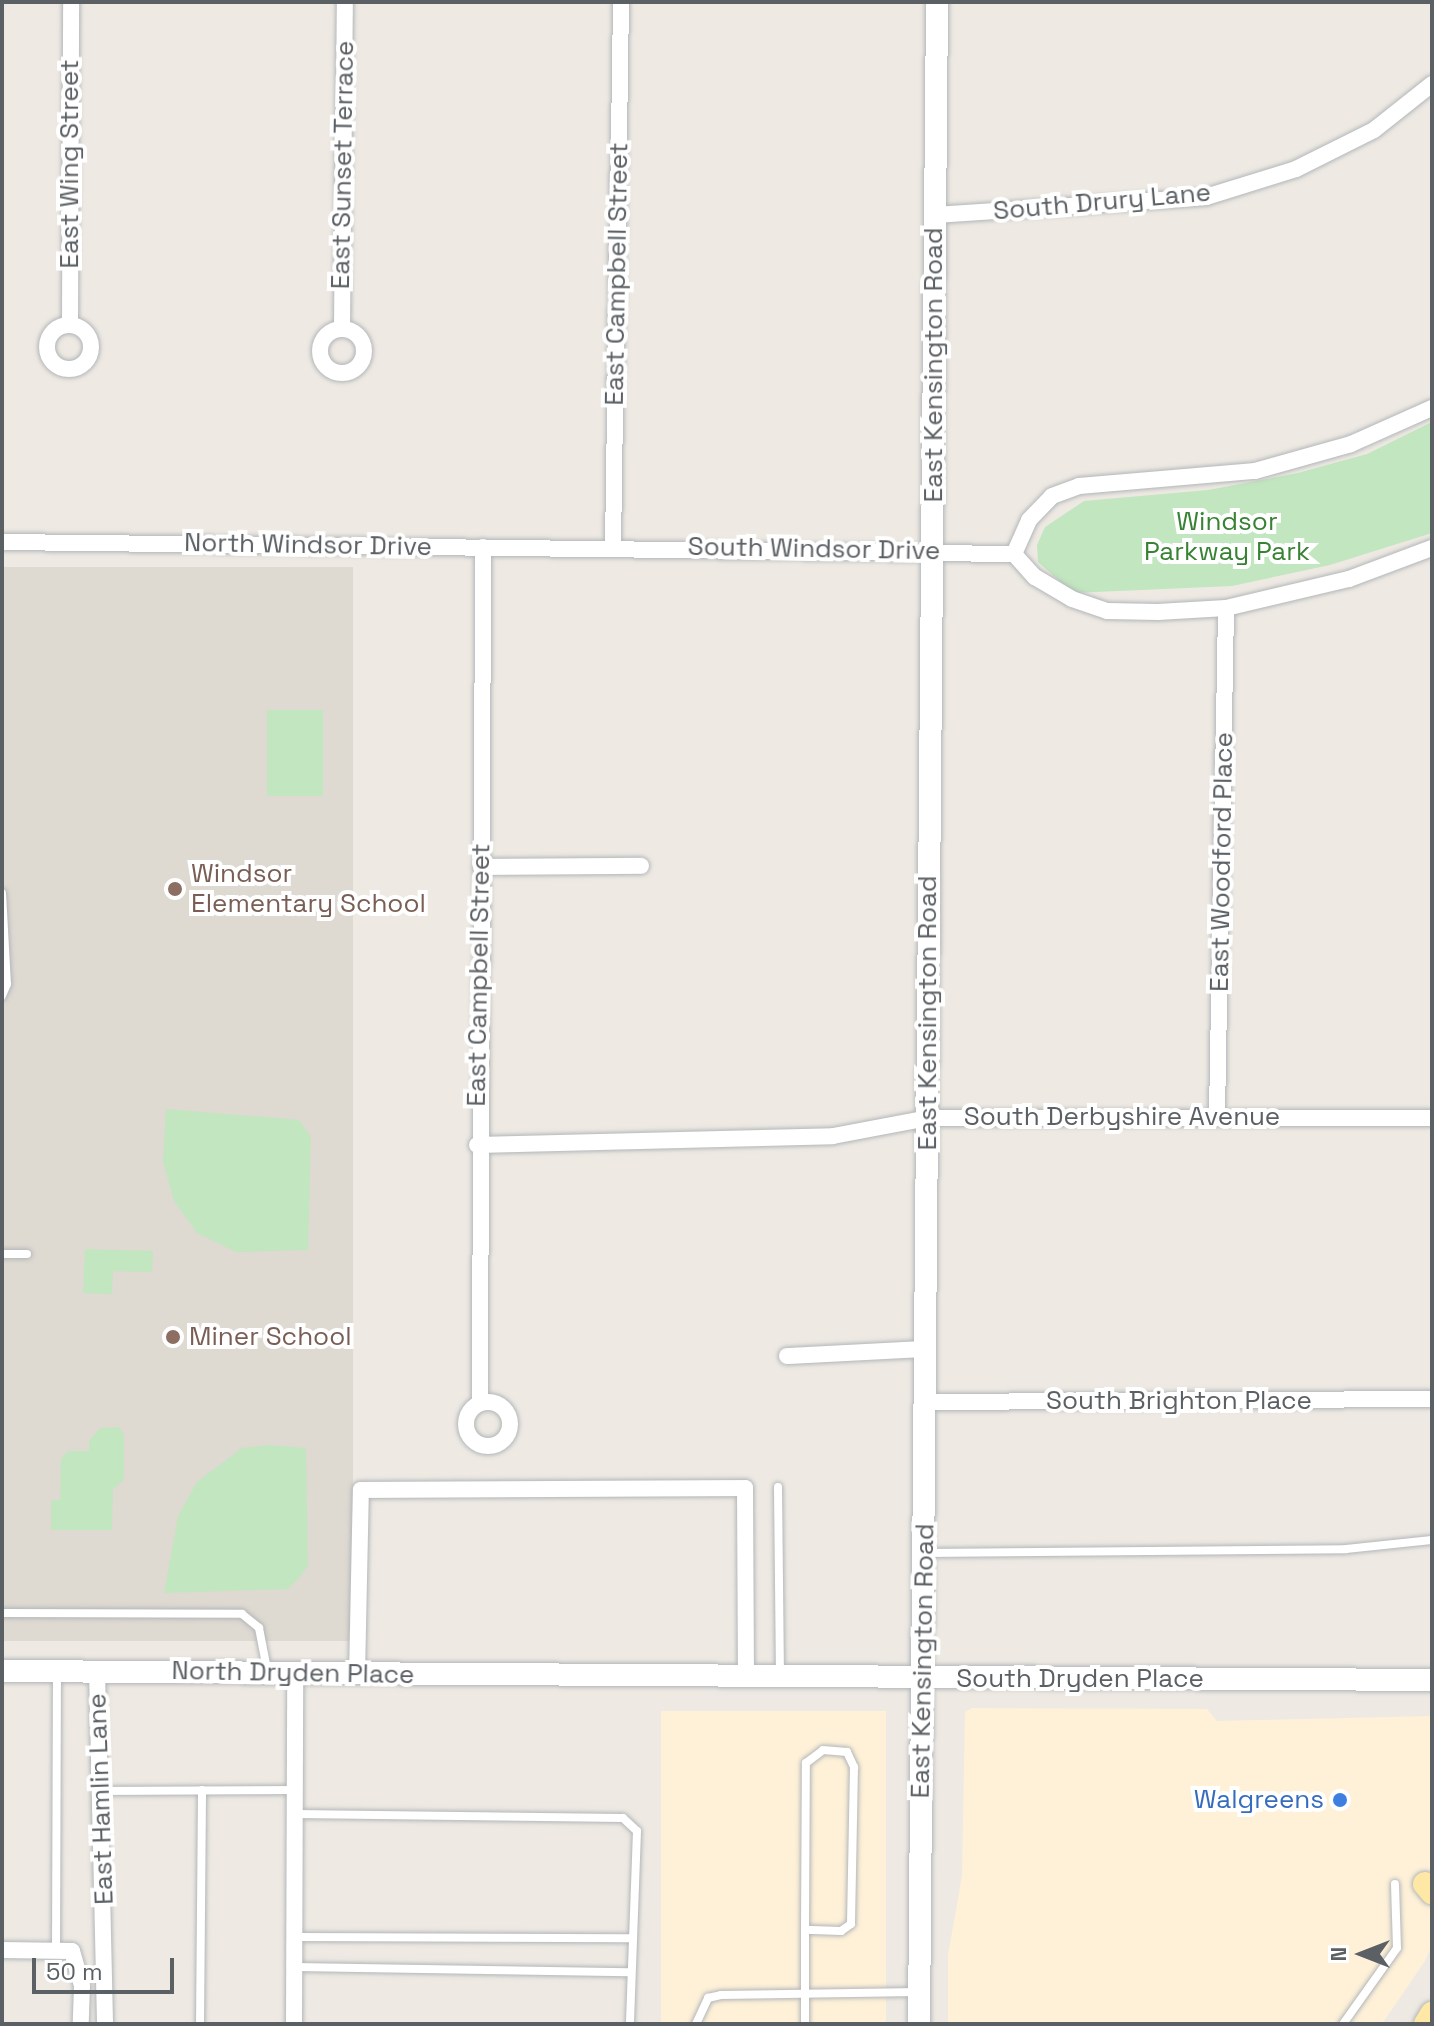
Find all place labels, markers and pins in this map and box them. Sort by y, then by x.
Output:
place label: Windsor Elementary School [191,858,426,920]
marker: Windsor Elementary School [166,880,184,898]
place label: Miner School [189,1321,352,1353]
marker: Miner School [164,1328,182,1346]
place label: Walgreens [1194,1784,1324,1816]
marker: Walgreens [1331,1791,1349,1809]

